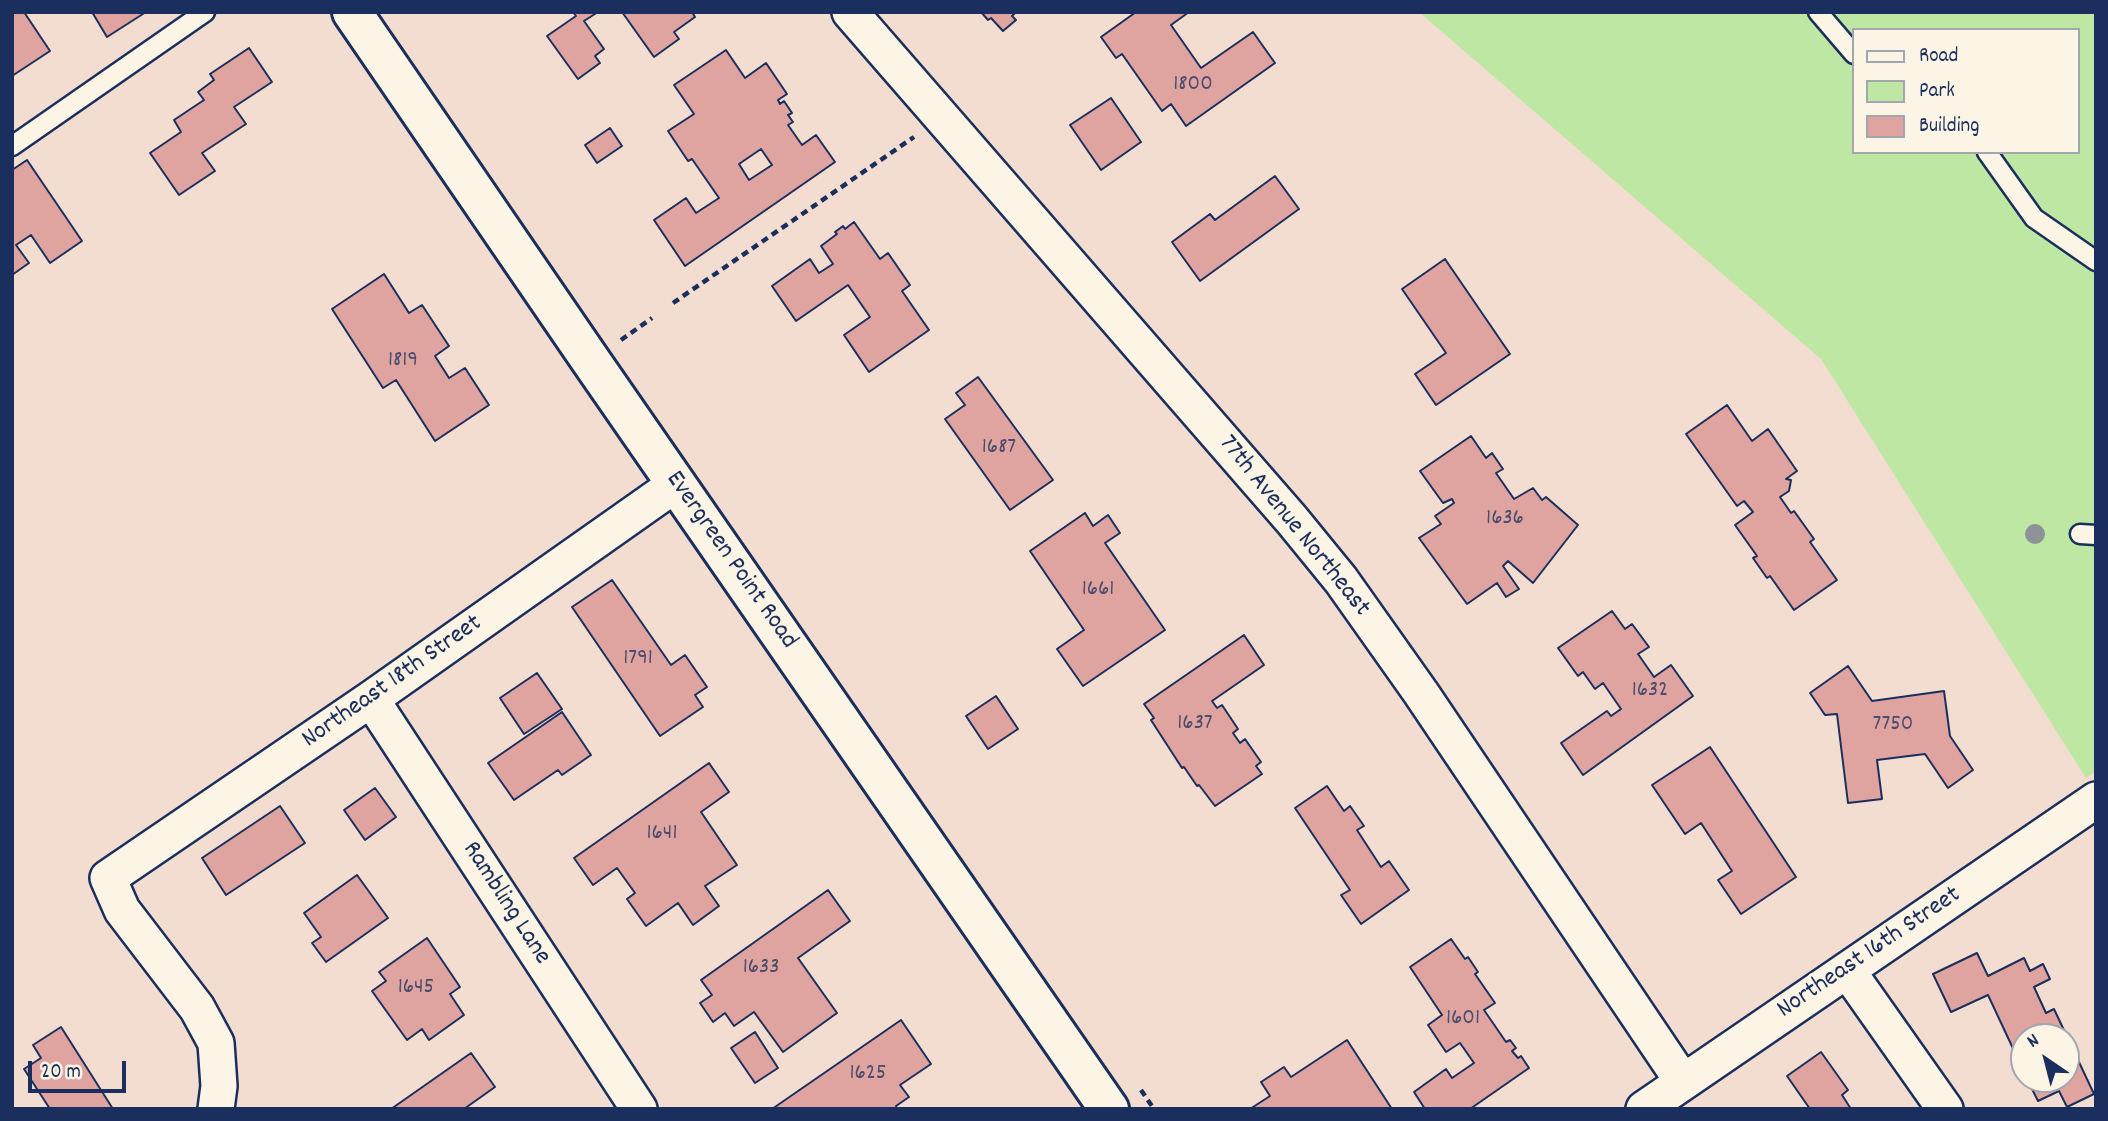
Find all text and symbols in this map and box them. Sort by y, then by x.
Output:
legend [1853,28,2080,154]
text: Road [1919,42,1958,72]
house number: 1800 [1173,72,1213,100]
text: Park [1919,77,1955,107]
text: Building [1919,112,1979,142]
house number: 1819 [388,348,418,376]
street label: 77th Avenue Northeast [1210,430,1376,624]
house number: 1687 [982,435,1016,463]
street label: Evergreen Point Road [657,466,803,656]
house number: 1636 [1486,506,1524,534]
house number: 1661 [1082,577,1114,605]
street label: Northeast 18th Street [297,609,489,757]
house number: 1791 [623,646,653,674]
house number: 1632 [1632,678,1668,706]
house number: 1637 [1177,711,1213,739]
house number: 7750 [1873,712,1913,740]
house number: 1641 [647,821,677,849]
street label: Rambling Lane [454,837,556,971]
street label: Northeast 16th Street [1772,881,1968,1027]
house number: 1633 [743,955,779,983]
house number: 1645 [398,975,434,1003]
house number: 1601 [1446,1006,1480,1034]
north arrow [2010,1023,2080,1093]
text: N [2022,1028,2045,1056]
scale bar [32,1048,130,1092]
text: 20 m [41,1058,81,1088]
house number: 1625 [849,1061,887,1089]

